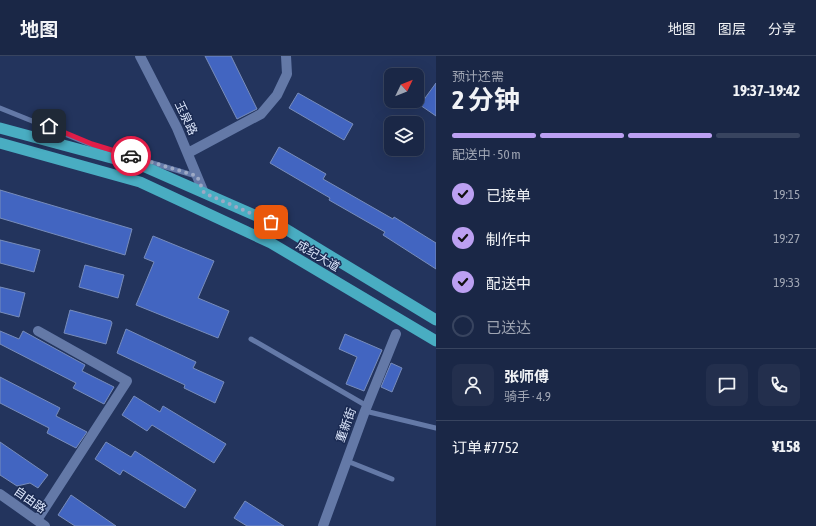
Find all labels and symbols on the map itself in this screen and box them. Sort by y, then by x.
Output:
north arrow [384,68,424,108]
street label: 玉泉路 [172,99,200,137]
pin [32,109,66,143]
courier [111,136,151,176]
pin [254,205,288,239]
street label: 成纪大道 [294,238,342,274]
street label: 重新街 [333,406,359,444]
street label: 自由路 [11,484,49,516]

